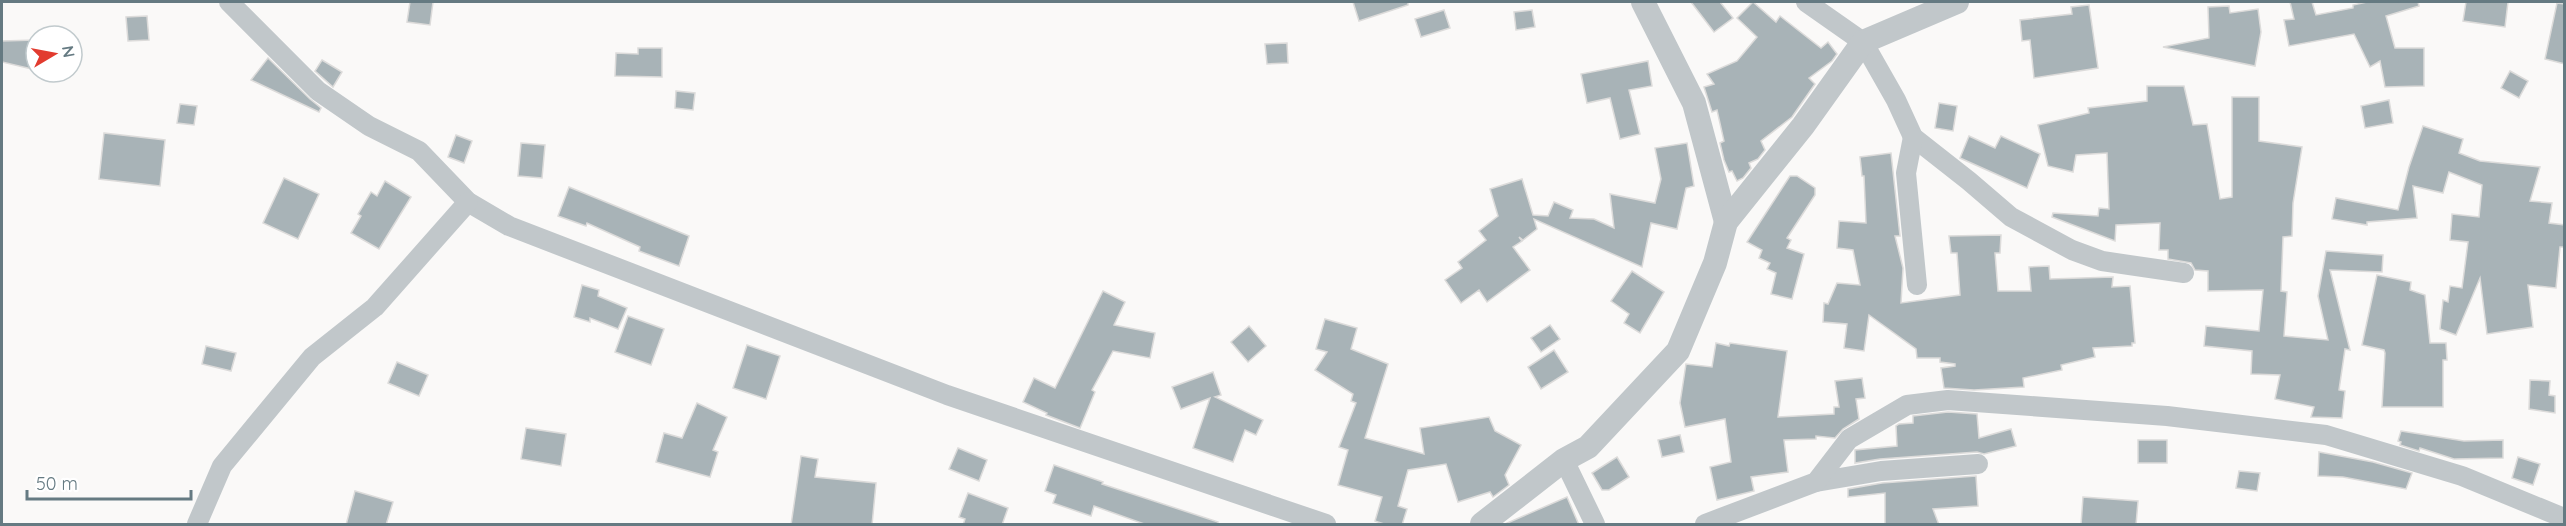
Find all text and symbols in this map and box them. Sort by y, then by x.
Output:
north arrow [24,24,84,84]
text: N [58,44,80,59]
scale bar [27,463,190,501]
text: 50 m [36,472,78,495]

